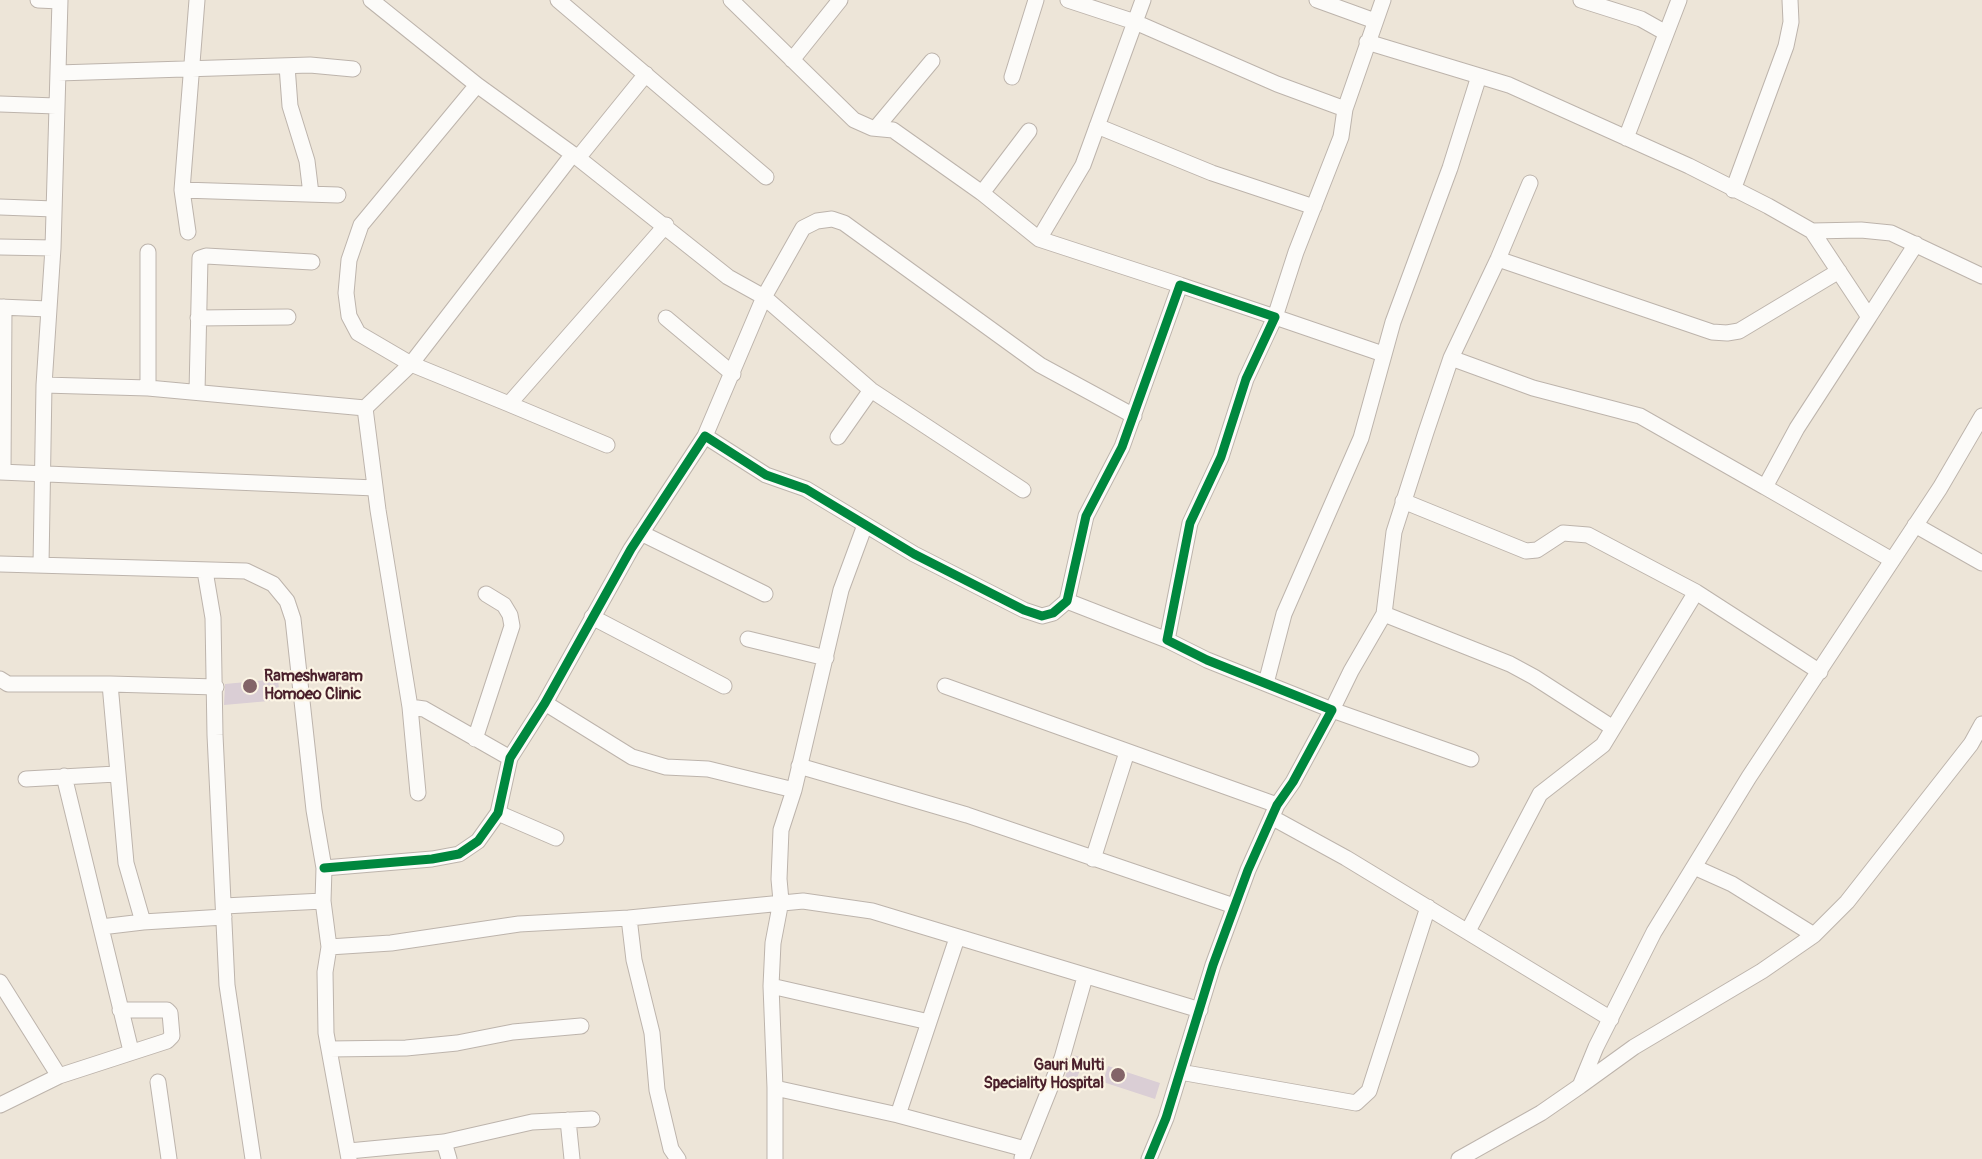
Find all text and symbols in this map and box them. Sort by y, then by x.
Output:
place label: Rameshwaram Homoeo Clinic [264,667,363,705]
marker: Rameshwaram Homoeo Clinic [241,677,259,695]
place label: Gauri Multi Speciality Hospital [983,1056,1104,1094]
marker: Gauri Multi Speciality Hospital [1109,1066,1127,1084]

